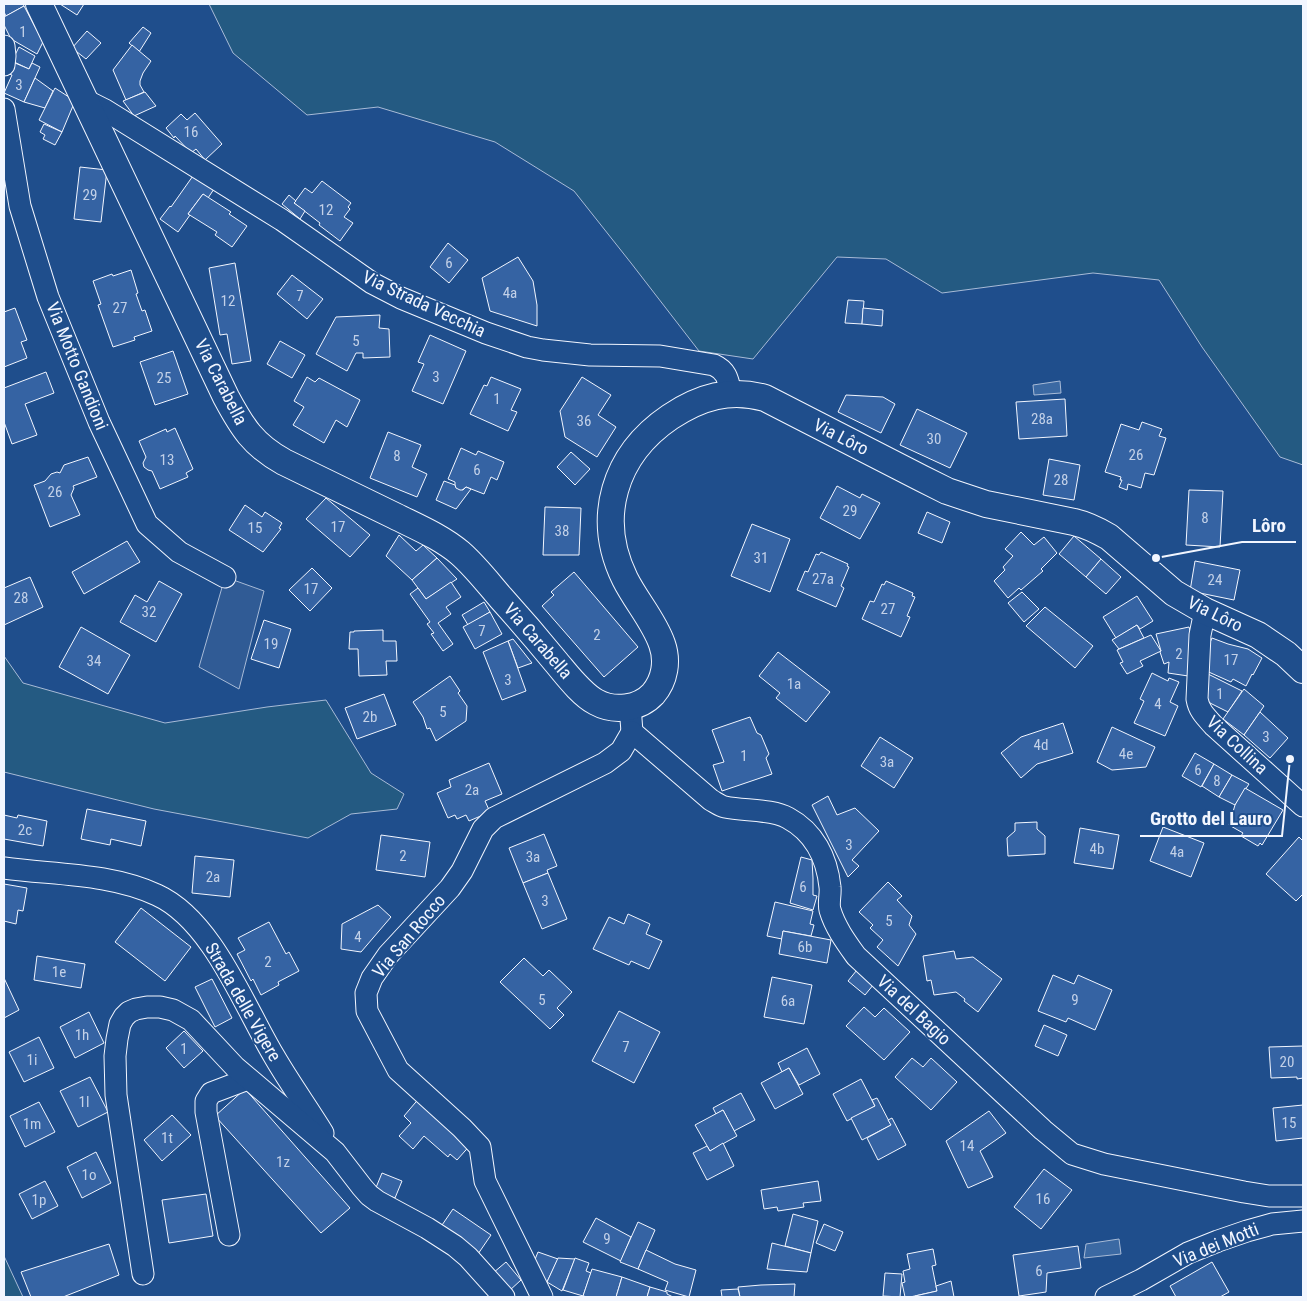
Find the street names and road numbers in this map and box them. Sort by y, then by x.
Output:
street label: Via Strada Vecchia [359,266,489,341]
street label: Via Motto Gandioni [42,299,113,433]
street label: Via Carabella [191,335,252,428]
street label: Via Lôro [810,414,872,459]
street label: Via Lôro [1184,591,1246,636]
street label: Via Carabella [500,598,577,683]
street label: Via Collina [1202,711,1272,778]
street label: Via San Rocco [368,890,449,982]
street label: Strada delle Vigere [201,939,286,1065]
street label: Via del Bagio [873,970,956,1049]
street label: Via dei Motti [1170,1218,1261,1271]

